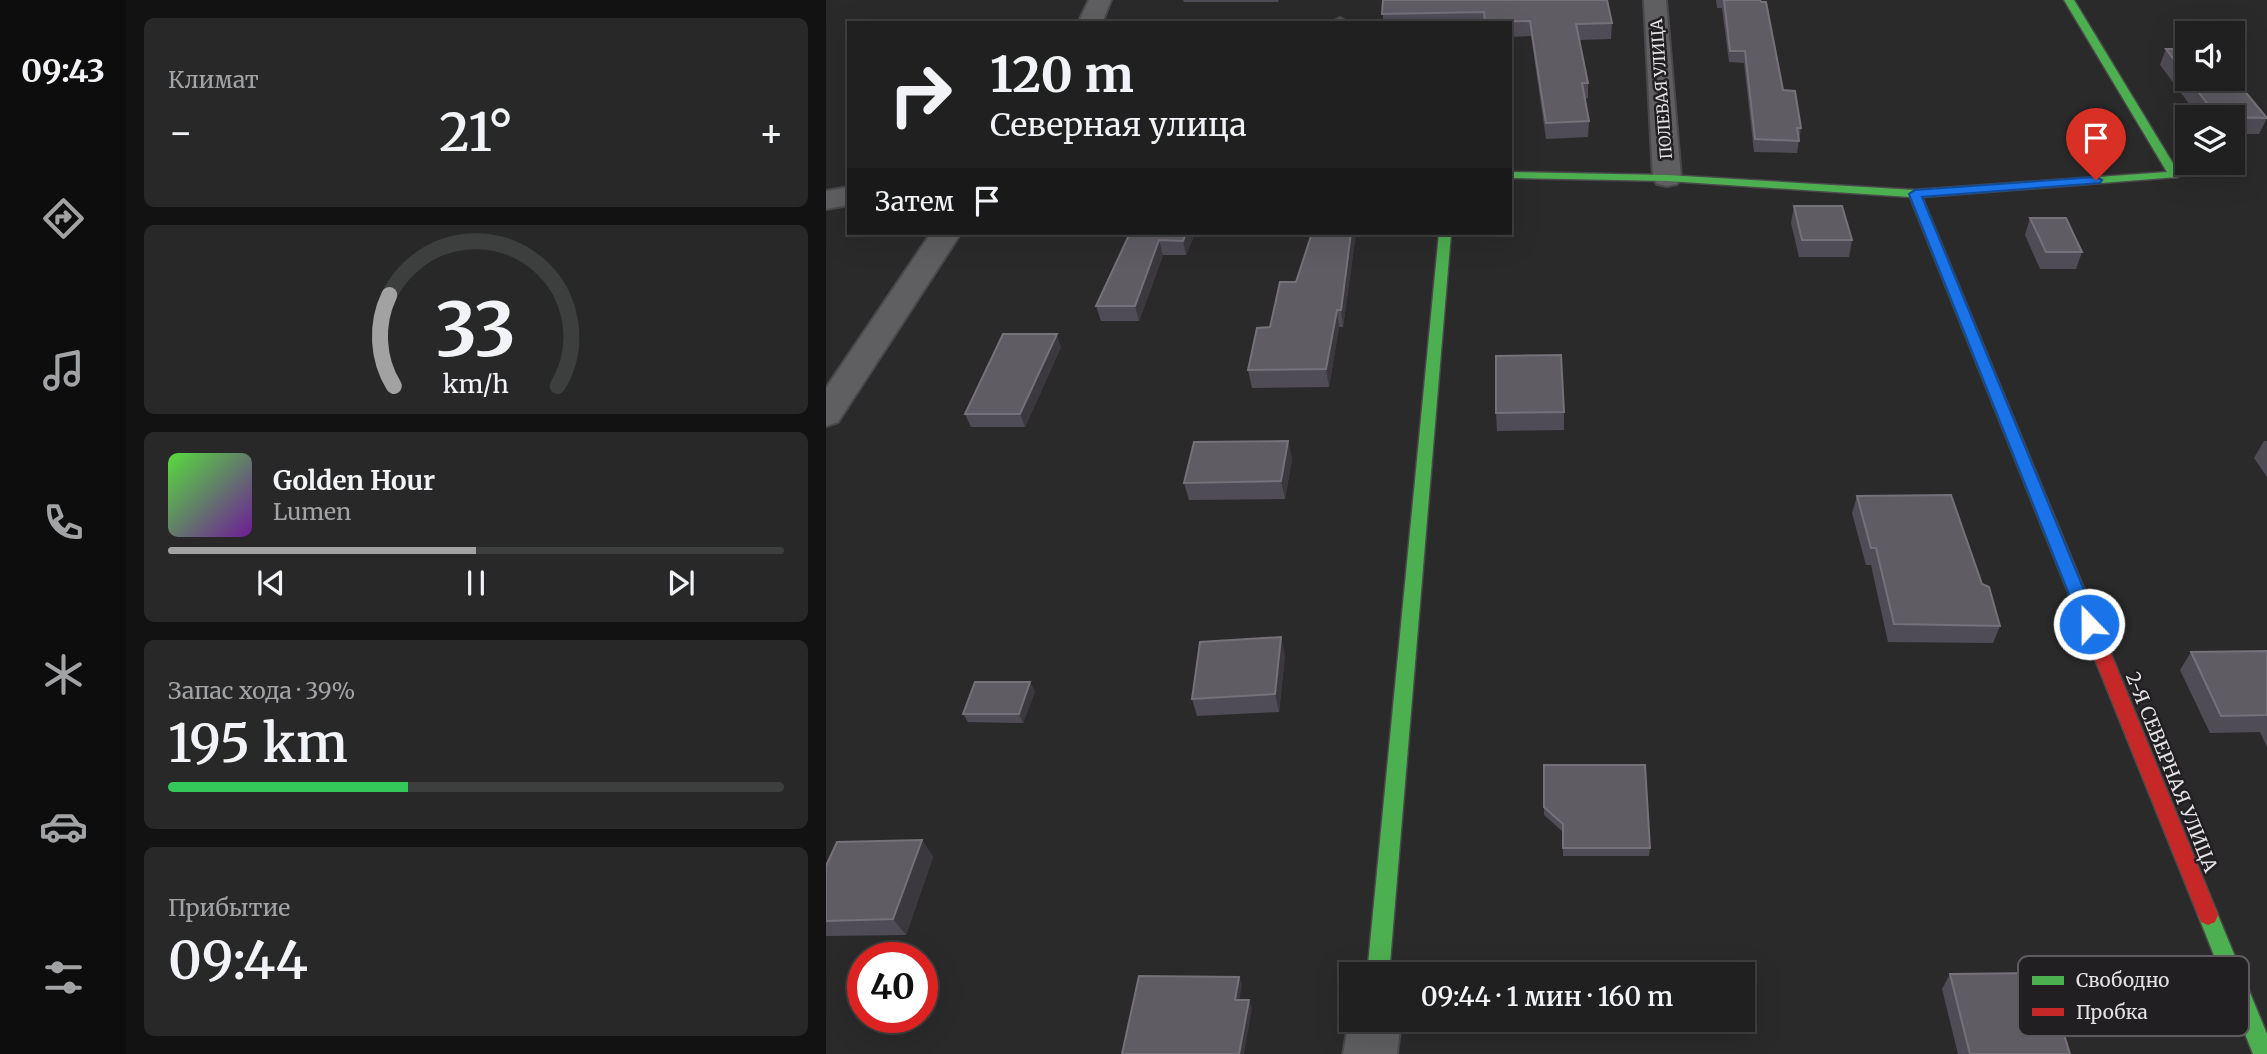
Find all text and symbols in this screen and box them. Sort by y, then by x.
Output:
street label: ПОЛЕВАЯ УЛИЦА [1646,17,1676,160]
map controls [2175,21,2245,175]
button: sound [2175,21,2245,91]
text: 120 m [990,44,1134,105]
icon: right [875,49,966,140]
text: 09:43 [21,51,105,91]
text: Климат [168,65,259,94]
text: 21° [439,100,513,165]
text: Северная улица [990,105,1247,145]
button: layers [2175,105,2245,175]
pin [2066,108,2126,180]
text: − [168,109,193,156]
text: + [759,109,784,156]
icon: arrive [2077,119,2115,157]
icon: arrive [968,182,1006,220]
text: Затем [875,185,954,218]
icon: directions [39,194,88,243]
text: 33 [436,284,516,376]
icon: music [39,346,88,395]
text: km/h [443,368,509,400]
text: Golden Hour [273,464,435,497]
text: Lumen [273,497,351,526]
icon: phone [39,498,88,547]
icon: previous [252,564,290,602]
icon: pause [457,564,495,602]
icon: next [662,564,700,602]
position arrow [2052,587,2126,661]
icon: climate [39,650,88,699]
street label: 2-Я СЕВЕРНАЯ УЛИЦА [2121,668,2223,876]
text: Запас хода · 39% [168,676,355,705]
text: 195 km [168,711,348,776]
icon: car [39,802,88,851]
text: Прибытие [168,893,290,922]
text: 09:44 [168,928,308,993]
speed limit sign: 40 [847,942,938,1033]
icon: filters [39,953,88,1002]
legend [2018,956,2249,1036]
text: Свободно [2076,968,2169,992]
text: 09:44 · 1 мин · 160 m [1421,980,1673,1013]
text: Пробка [2076,1000,2148,1024]

